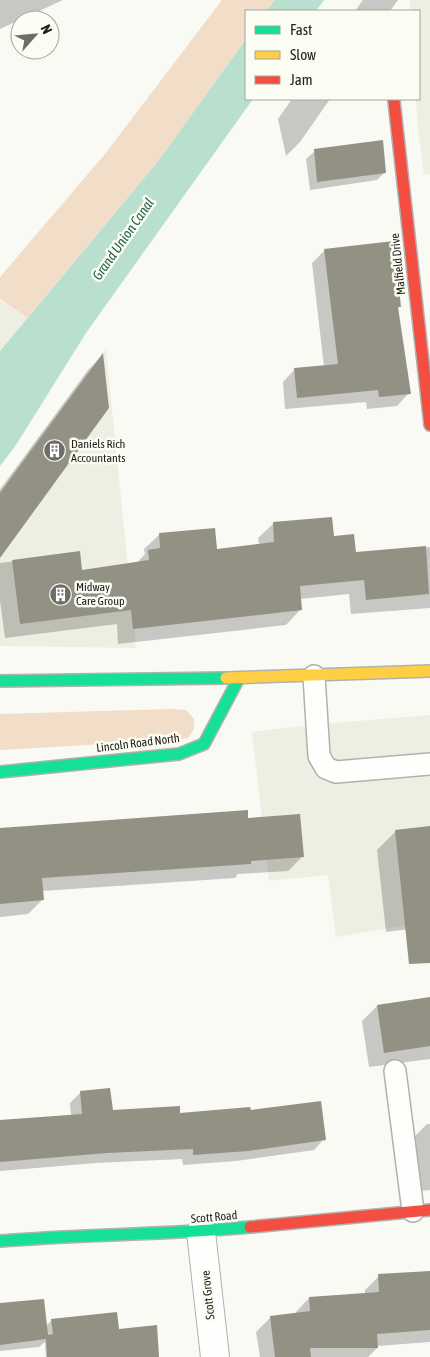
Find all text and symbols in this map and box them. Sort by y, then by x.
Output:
north arrow [10,10,60,60]
legend [245,10,420,100]
text: Fast [290,21,312,38]
text: N [38,22,56,36]
text: Slow [290,46,316,63]
text: Jam [290,71,313,88]
water label: Grand Union Canal [89,195,157,283]
street label: Malfield Drive [388,232,408,296]
place label: Daniels Rich Accountants [71,437,126,465]
building icon: Daniels Rich Accountants [43,439,67,463]
place label: Midway Care Group [76,580,125,608]
building icon: Midway Care Group [48,582,72,606]
street label: Lincoln Road North [95,731,181,755]
street label: Scott Road [190,1208,238,1226]
street label: Scott Grove [198,1270,218,1320]

